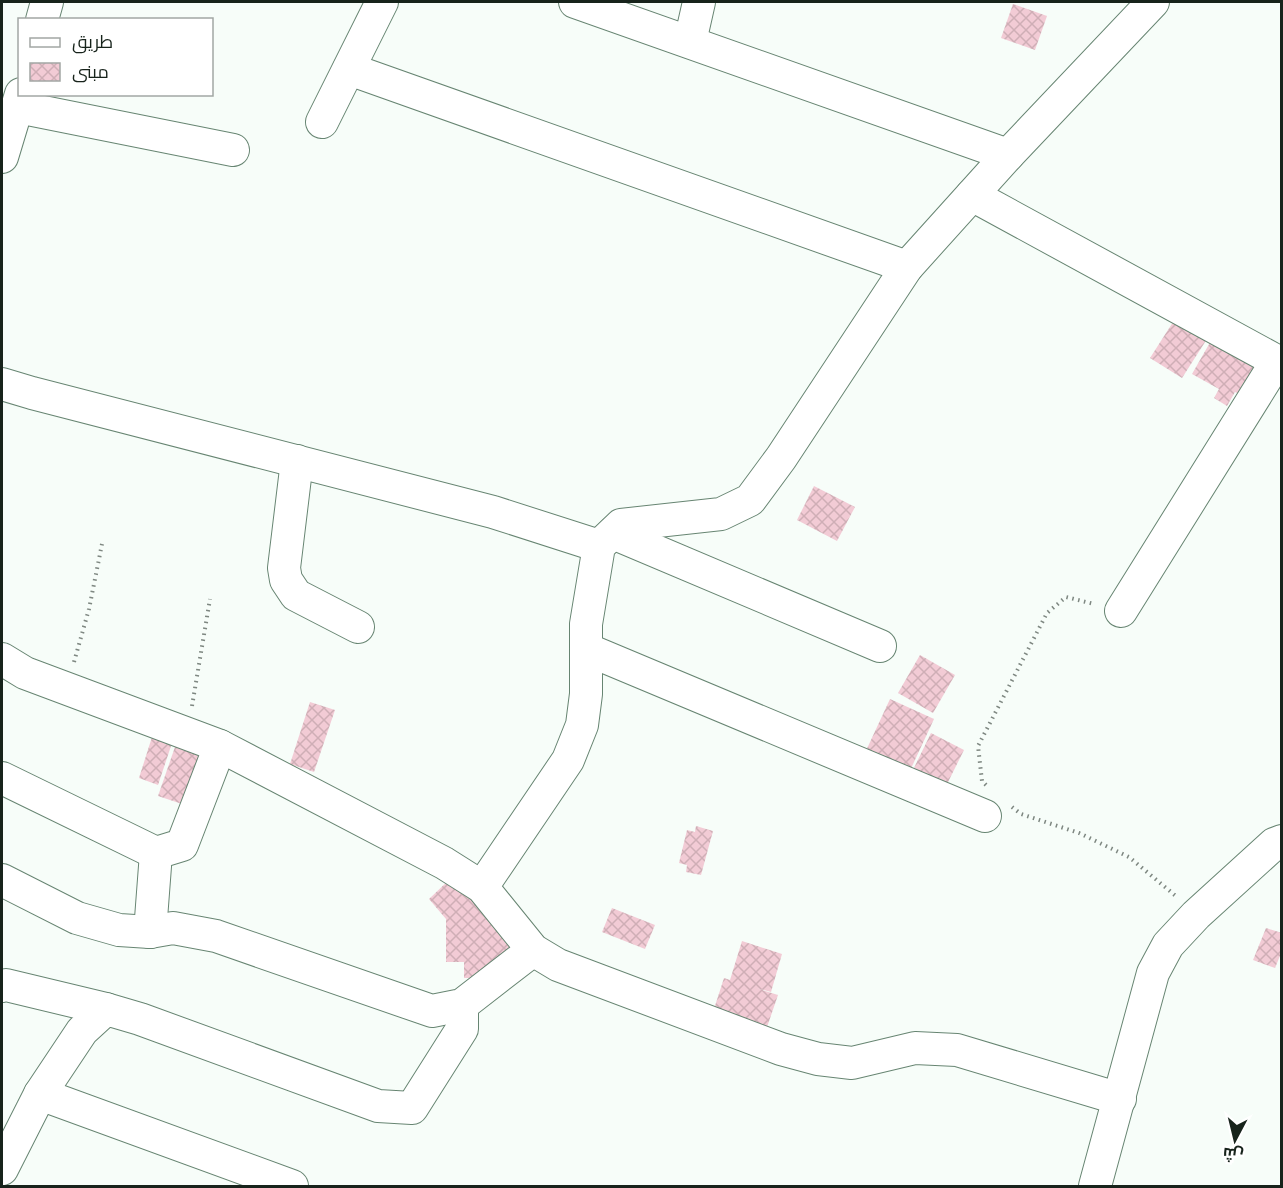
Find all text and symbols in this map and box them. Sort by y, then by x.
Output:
legend [18,18,213,96]
text: طريق [72,29,113,56]
text: مبنى [72,59,109,86]
north arrow [1205,1110,1265,1170]
text: ش [1222,1141,1245,1167]

